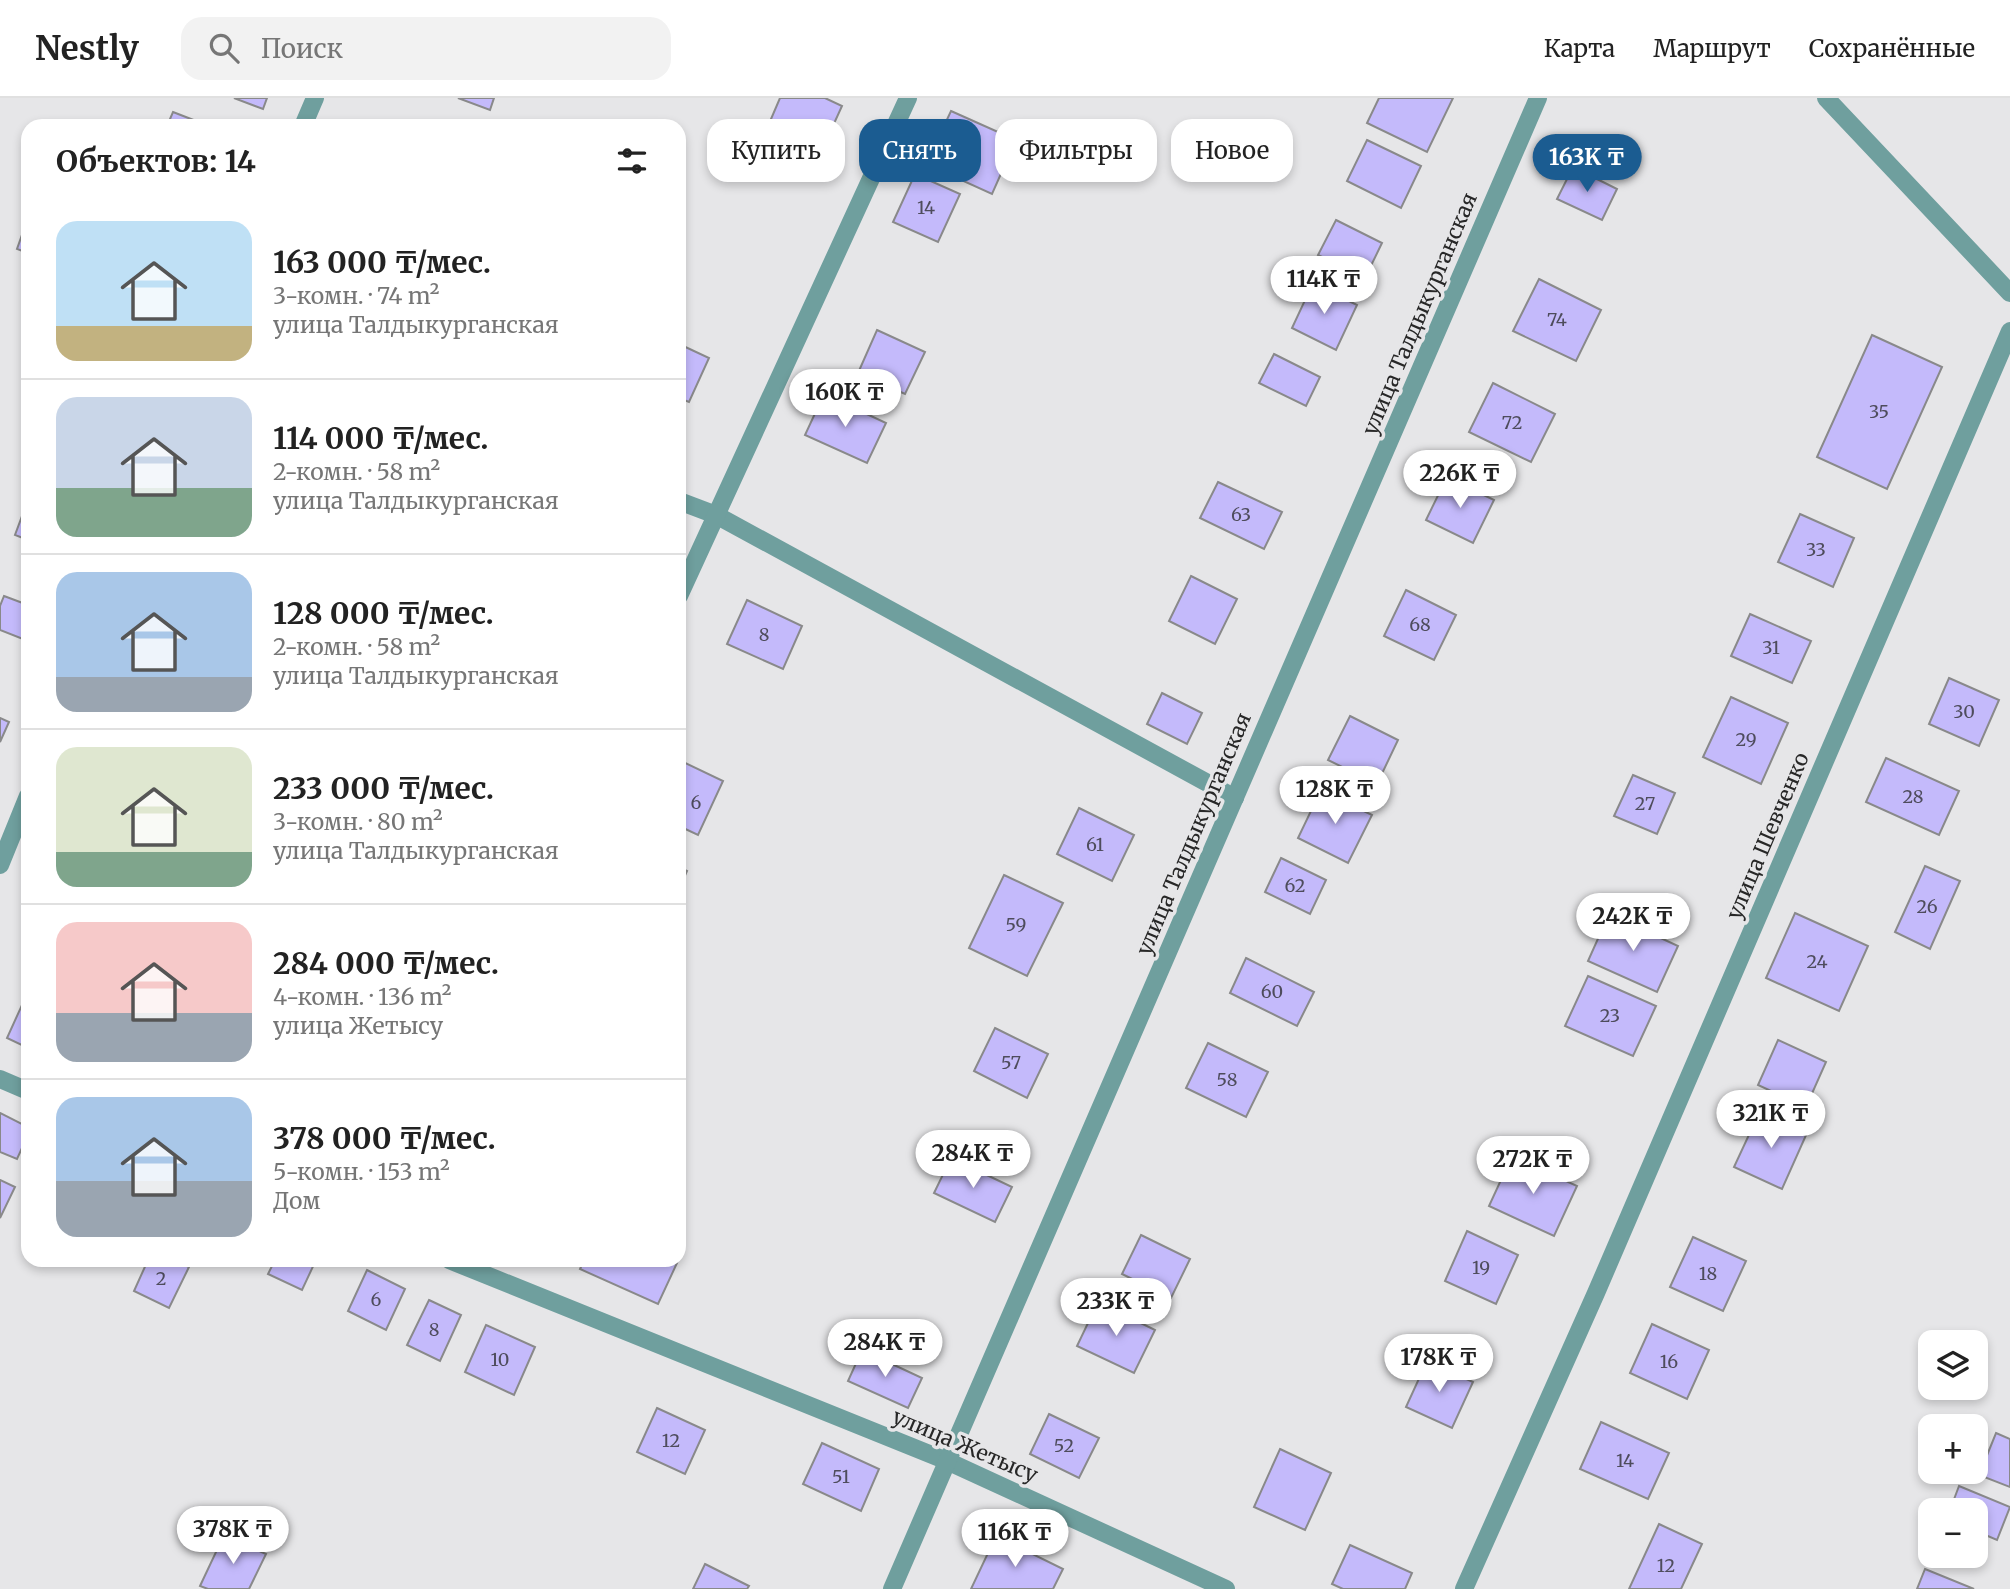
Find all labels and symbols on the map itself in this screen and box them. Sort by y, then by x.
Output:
pin: 163K ₸ [1530,134,1644,194]
street label: улица Талдыкурганская [1356,188,1483,439]
house number: 14 [917,196,935,219]
pin: 114K ₸ [1267,256,1381,316]
house number: 74 [1547,308,1567,331]
pin: 160K ₸ [788,370,902,429]
house number: 35 [1869,400,1889,423]
house number: 72 [1502,411,1522,434]
pin: 226K ₸ [1403,450,1517,510]
house number: 63 [1231,503,1251,526]
house number: 33 [1806,538,1826,561]
house number: 68 [1409,613,1431,636]
house number: 8 [759,623,769,646]
house number: 31 [1762,636,1780,659]
house number: 30 [1953,700,1975,723]
street label: улица Талдыкурганская [1130,708,1257,959]
house number: 29 [1735,728,1757,751]
street label: улица Шевченко [1720,748,1815,923]
pin: 128K ₸ [1278,766,1392,826]
house number: 28 [1902,785,1924,808]
house number: 6 [691,791,702,814]
house number: 27 [1635,792,1655,815]
house number: 61 [1086,833,1104,856]
house number: 62 [1285,874,1305,897]
pin: 242K ₸ [1576,894,1690,953]
house number: 26 [1916,895,1938,918]
house number: 59 [1006,913,1026,936]
house number: 24 [1806,950,1828,973]
house number: 60 [1261,980,1283,1003]
house number: 23 [1600,1004,1620,1027]
house number: 57 [1001,1051,1021,1074]
house number: 58 [1217,1068,1237,1091]
pin: 321K ₸ [1714,1090,1828,1150]
pin: 284K ₸ [916,1130,1030,1190]
pin: 272K ₸ [1476,1136,1590,1196]
house number: 19 [1472,1256,1490,1279]
house number: 18 [1699,1262,1717,1285]
house number: 2 [156,1267,166,1290]
pin: 233K ₸ [1059,1278,1173,1338]
house number: 6 [371,1288,382,1311]
house number: 8 [429,1318,439,1341]
pin: 284K ₸ [828,1320,942,1379]
pin: 178K ₸ [1382,1334,1496,1394]
house number: 10 [491,1348,509,1371]
house number: 16 [1660,1350,1678,1373]
street label: улица Жетысу [888,1403,1043,1489]
house number: 12 [662,1429,680,1452]
house number: 52 [1054,1434,1074,1457]
house number: 14 [1616,1449,1634,1472]
house number: 51 [832,1465,850,1488]
pin: 378K ₸ [176,1506,290,1566]
pin: 116K ₸ [958,1510,1072,1569]
house number: 12 [1657,1554,1675,1577]

